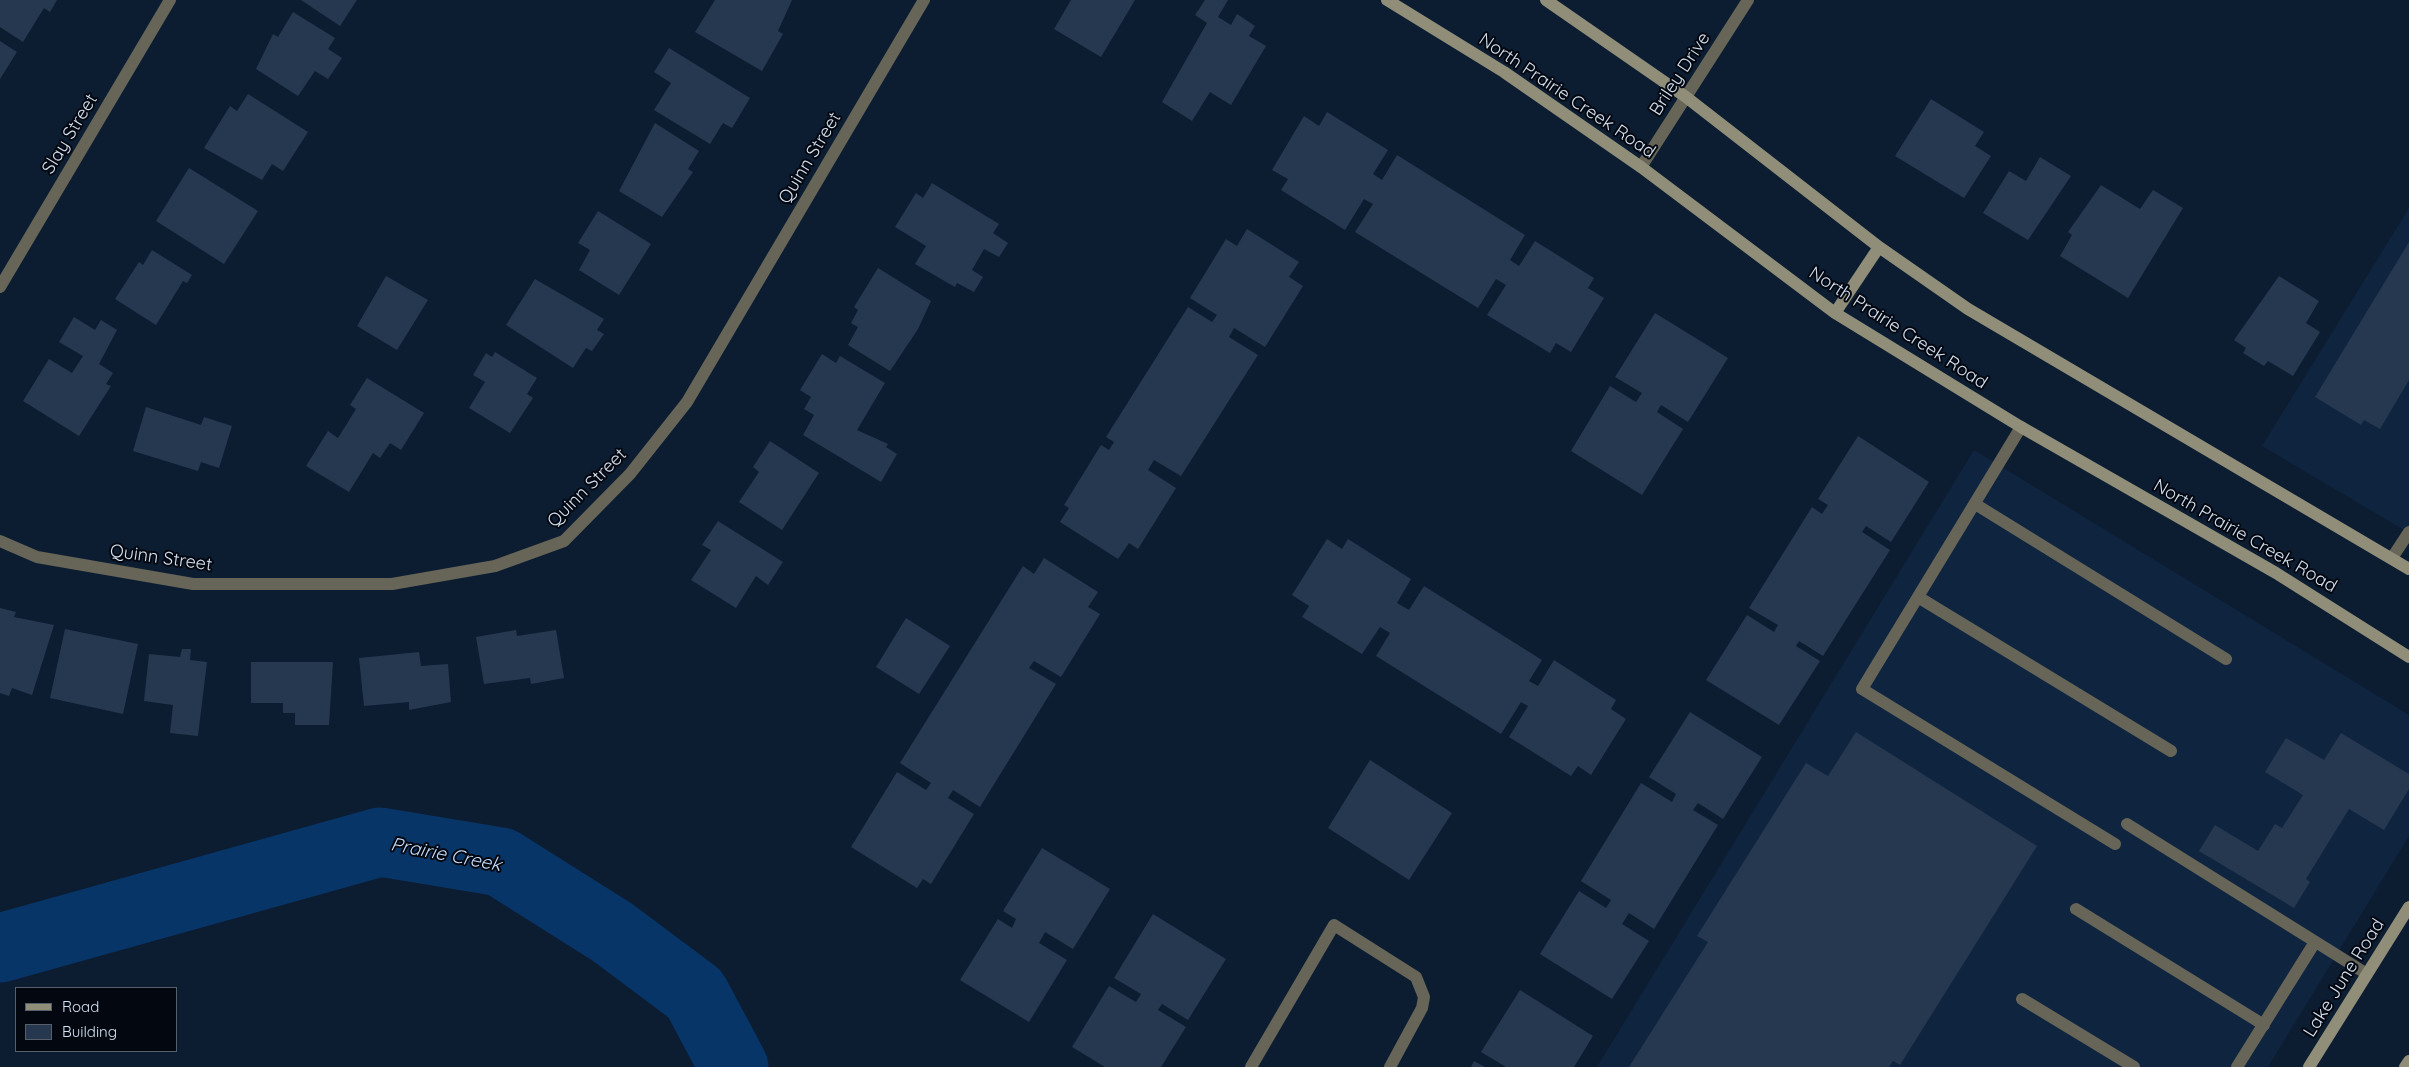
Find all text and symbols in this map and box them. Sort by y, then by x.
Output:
street label: Briley Drive [1645,28,1715,120]
street label: North Prairie Creek Road [1475,29,1659,163]
street label: Slay Street [38,90,102,178]
street label: Quinn Street [774,108,846,208]
street label: North Prairie Creek Road [1805,262,1991,394]
street label: Quinn Street [543,444,631,532]
street label: North Prairie Creek Road [2150,475,2340,597]
street label: Quinn Street [109,540,213,576]
water label: Prairie Creek [389,833,503,877]
street label: Lake June Road [2299,915,2389,1041]
legend [15,987,178,1052]
text: Road [62,997,99,1016]
text: Building [62,1022,117,1041]

